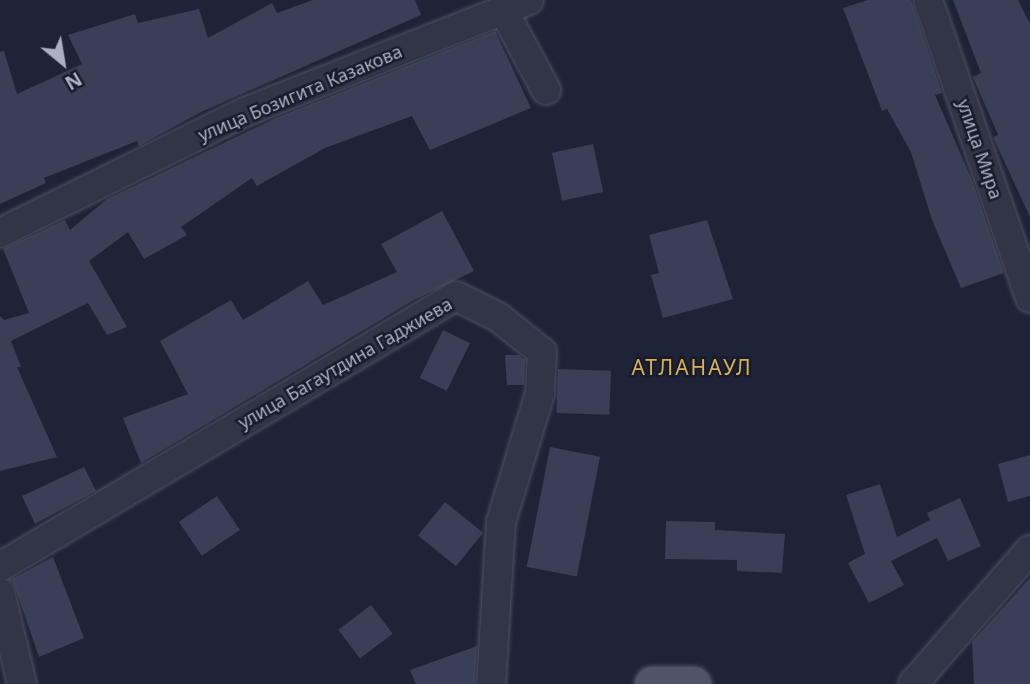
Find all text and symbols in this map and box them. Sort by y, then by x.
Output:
north arrow [28,28,98,98]
street label: улица Бозигита Казакова [195,40,405,146]
text: N [60,66,87,96]
street label: улица Мира [953,96,1007,202]
street label: улица Багаутдина Гаджиева [234,293,456,433]
district label: АТЛАНАУЛ [632,354,752,380]

